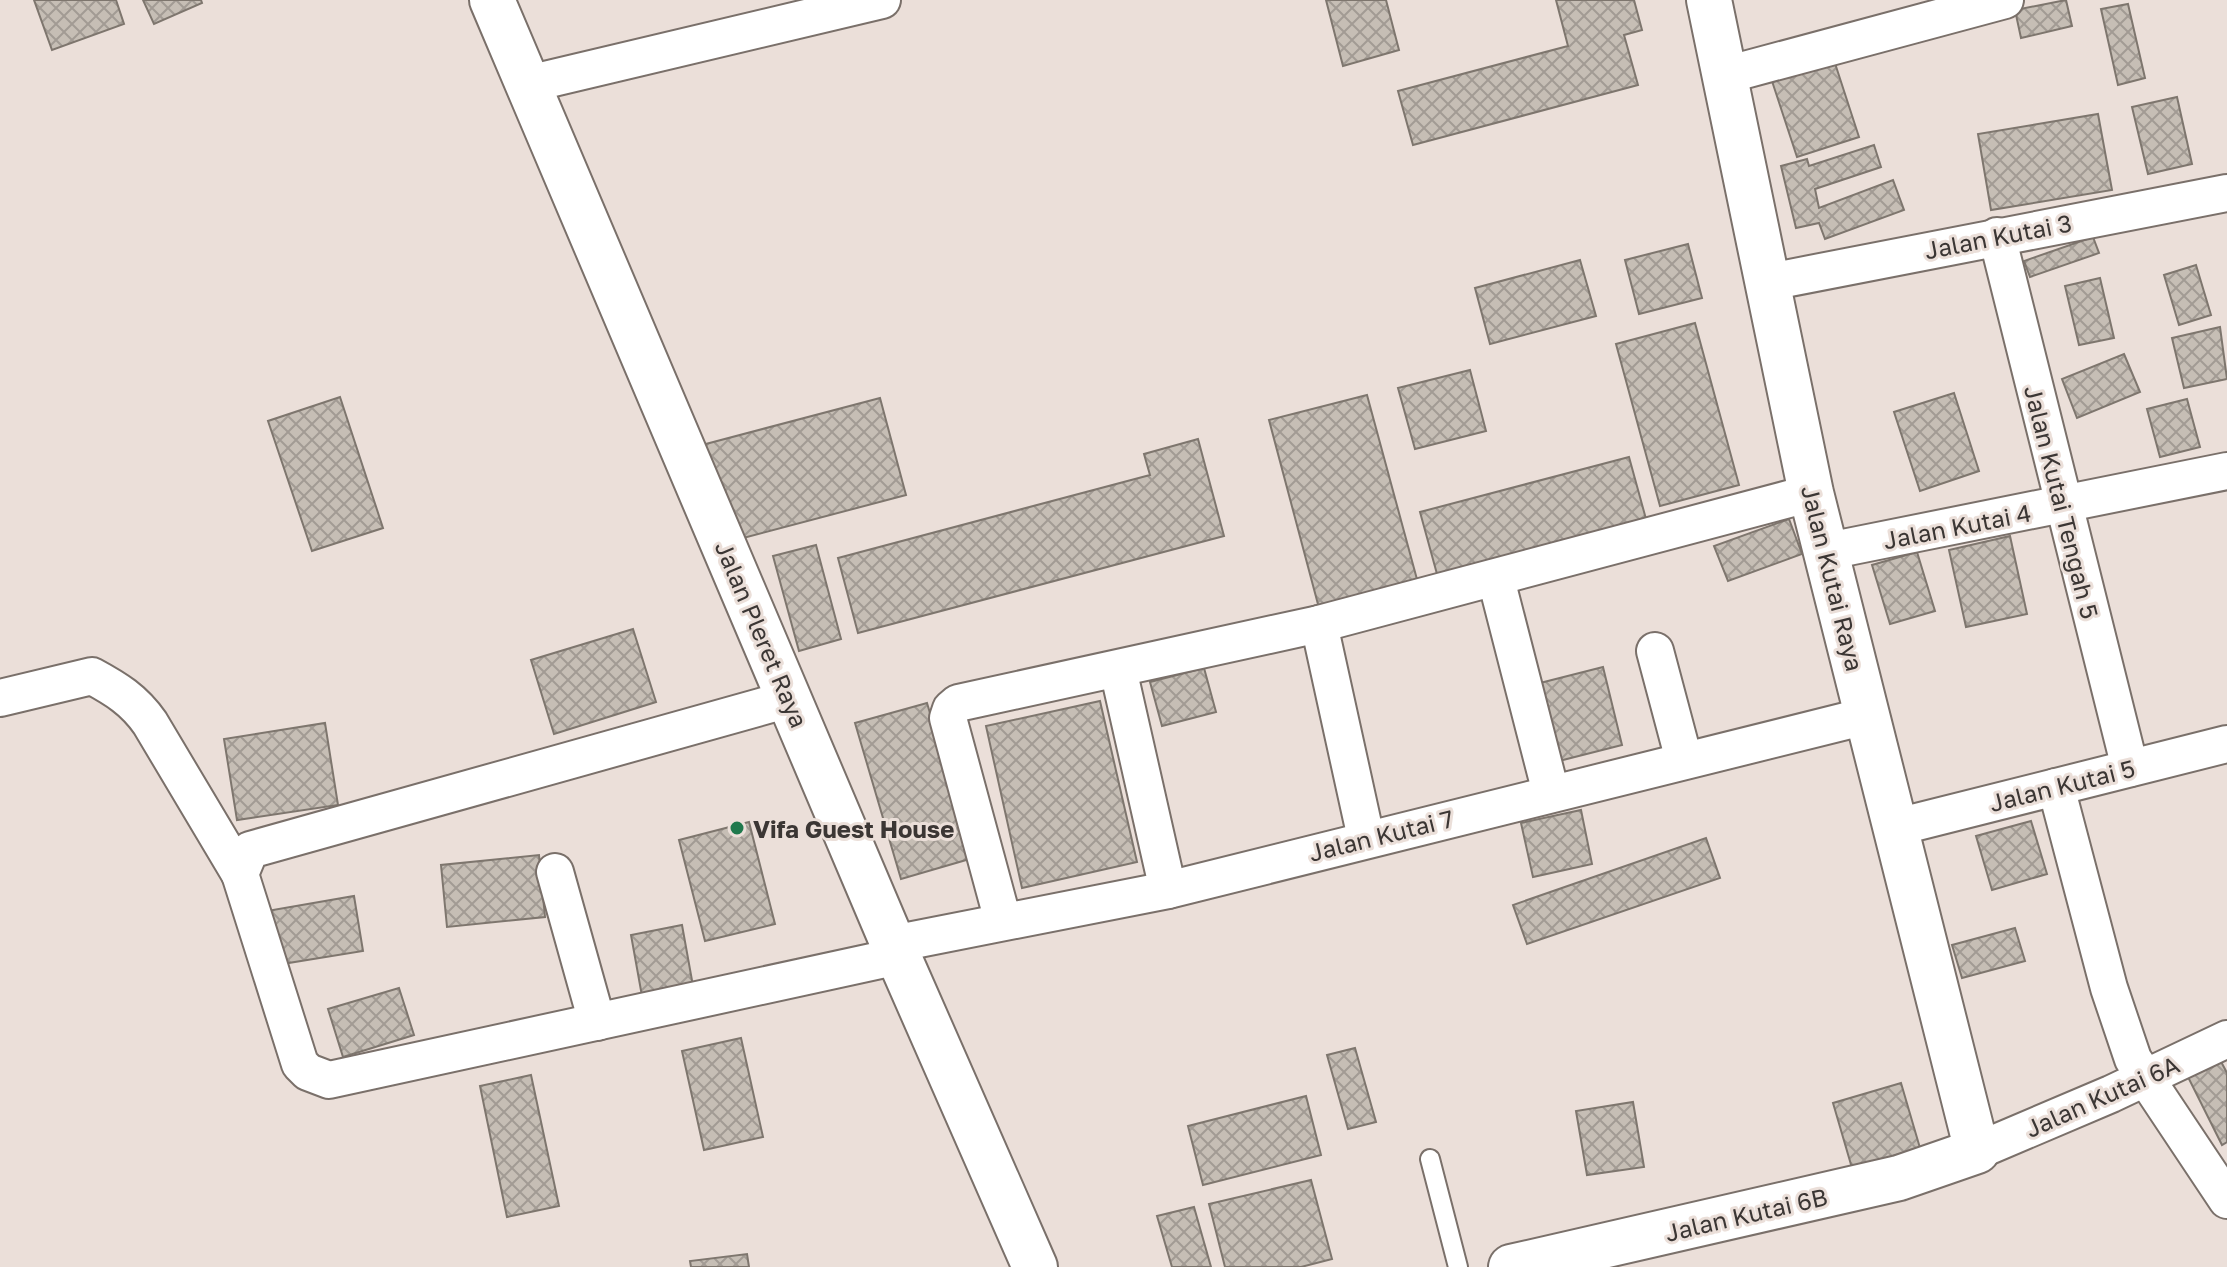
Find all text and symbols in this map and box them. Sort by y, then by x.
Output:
street label: Jalan Kutai 3 [1922,208,2074,264]
street label: Jalan Kutai Tengah 5 [2019,382,2105,622]
street label: Jalan Kutai Raya [1796,482,1870,674]
street label: Jalan Kutai 4 [1881,497,2033,555]
street label: Jalan Pleret Raya [710,536,814,732]
street label: Jalan Kutai 5 [1986,753,2138,817]
street label: Jalan Kutai 7 [1306,803,1456,867]
place label: Vifa Guest House [753,814,954,843]
marker: Vifa Guest House [728,819,746,837]
street label: Jalan Kutai 6A [2020,1049,2184,1143]
street label: Jalan Kutai 6B [1662,1181,1830,1247]

